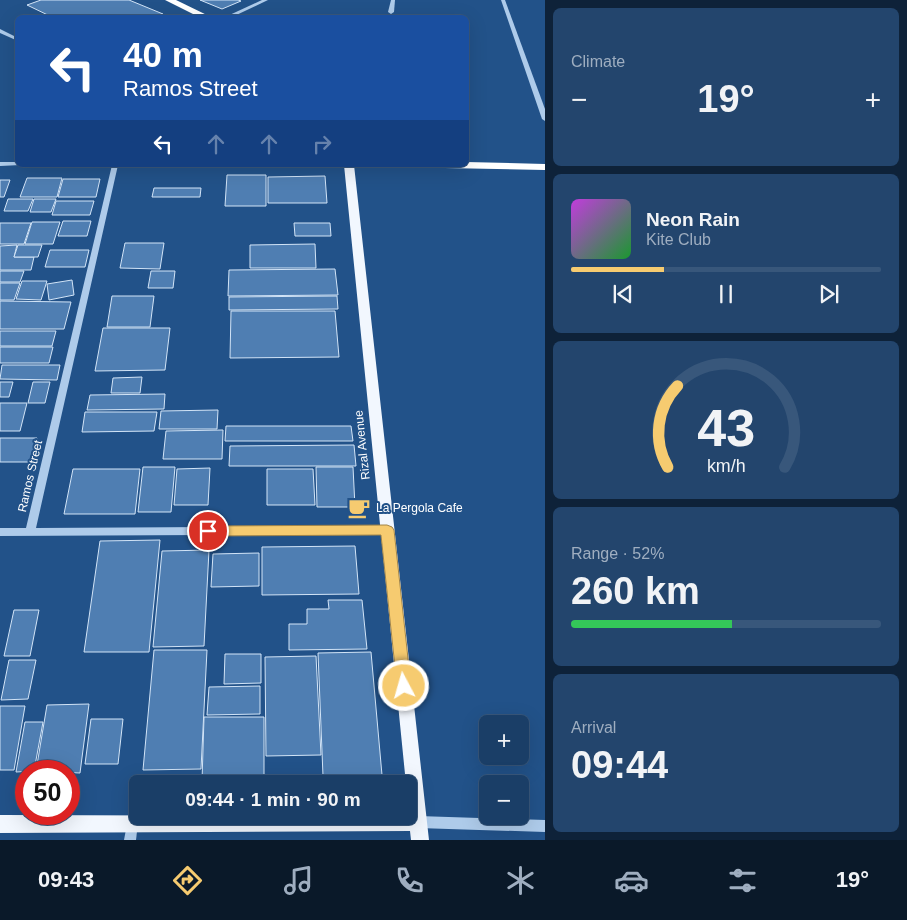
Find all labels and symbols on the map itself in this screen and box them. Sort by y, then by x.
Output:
street label: Rizal Avenue [351,409,373,480]
street label: Ramos Street [15,438,45,513]
cafe icon: La Pergola Cafe [346,495,372,521]
place label: La Pergola Cafe [376,501,463,515]
pin [187,510,229,552]
position arrow [377,659,429,711]
speed limit sign: 50 [15,760,80,825]

